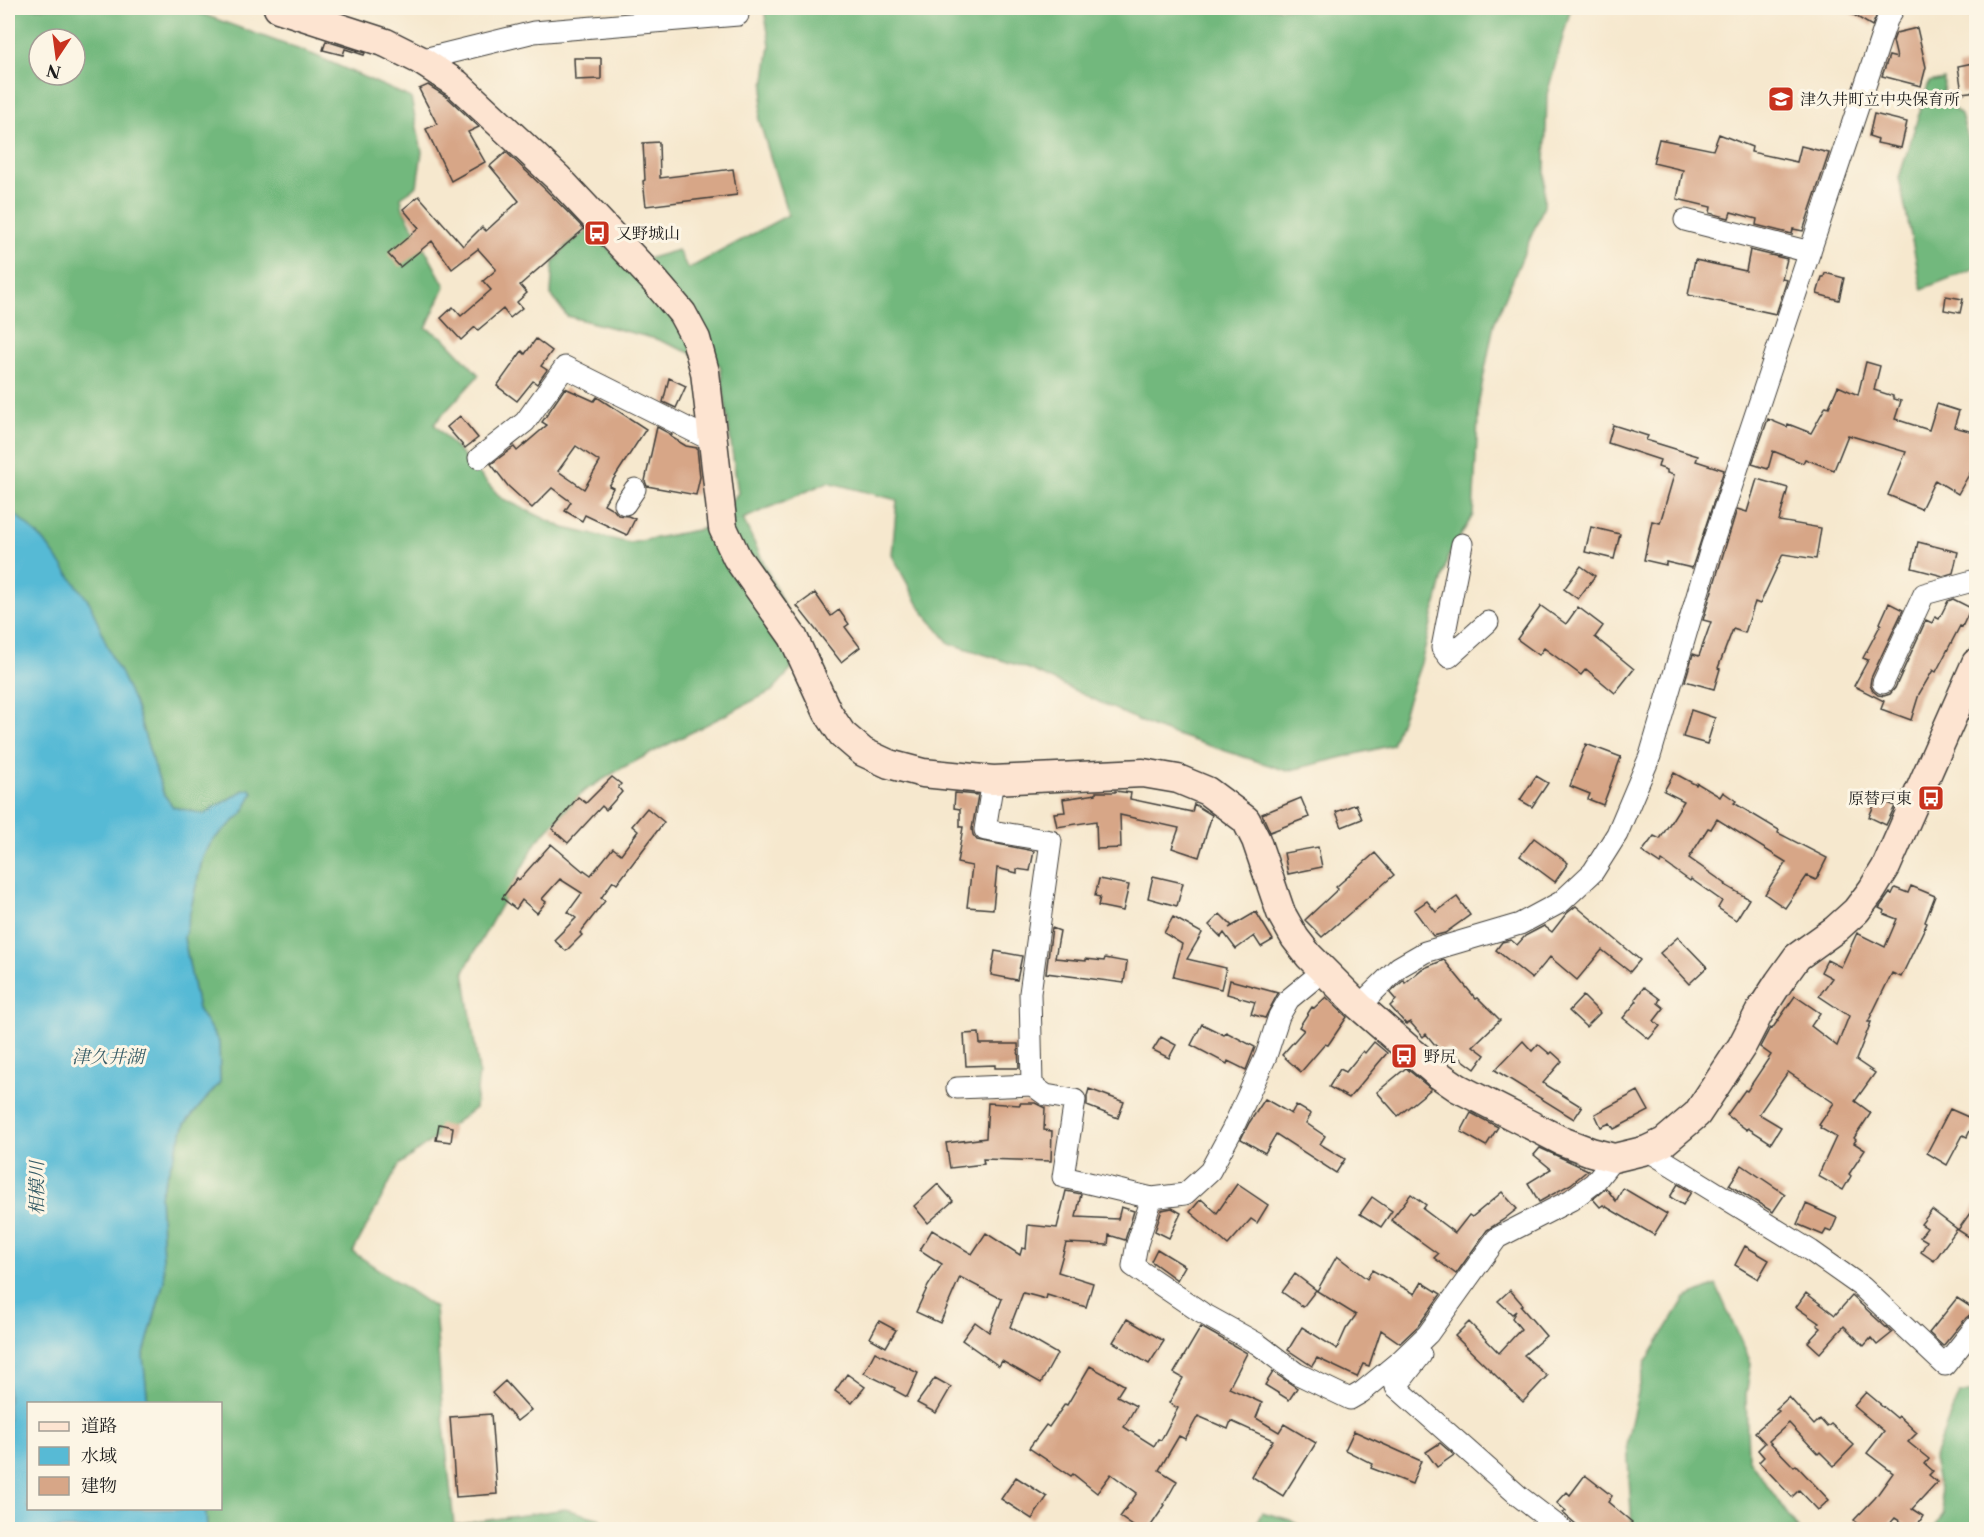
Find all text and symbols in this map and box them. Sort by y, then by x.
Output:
north arrow [27,27,87,87]
text: N [45,60,63,83]
school or university icon: 津久井町立中央保育所 [1766,84,1796,114]
place label: 津久井町立中央保育所 [1800,89,1960,109]
bus stop icon: 又野城山 [582,218,612,248]
place label: 又野城山 [616,223,680,243]
bus stop icon: 原替戸東 [1916,783,1946,813]
place label: 原替戸東 [1848,788,1912,808]
bus stop icon: 野尻 [1389,1041,1419,1071]
water label: 津久井湖 [72,1046,147,1068]
place label: 野尻 [1424,1046,1456,1066]
water label: 相模川 [26,1159,48,1215]
legend [27,1402,222,1510]
text: 道路 [81,1415,117,1437]
text: 水域 [81,1445,117,1467]
text: 建物 [81,1475,117,1497]

